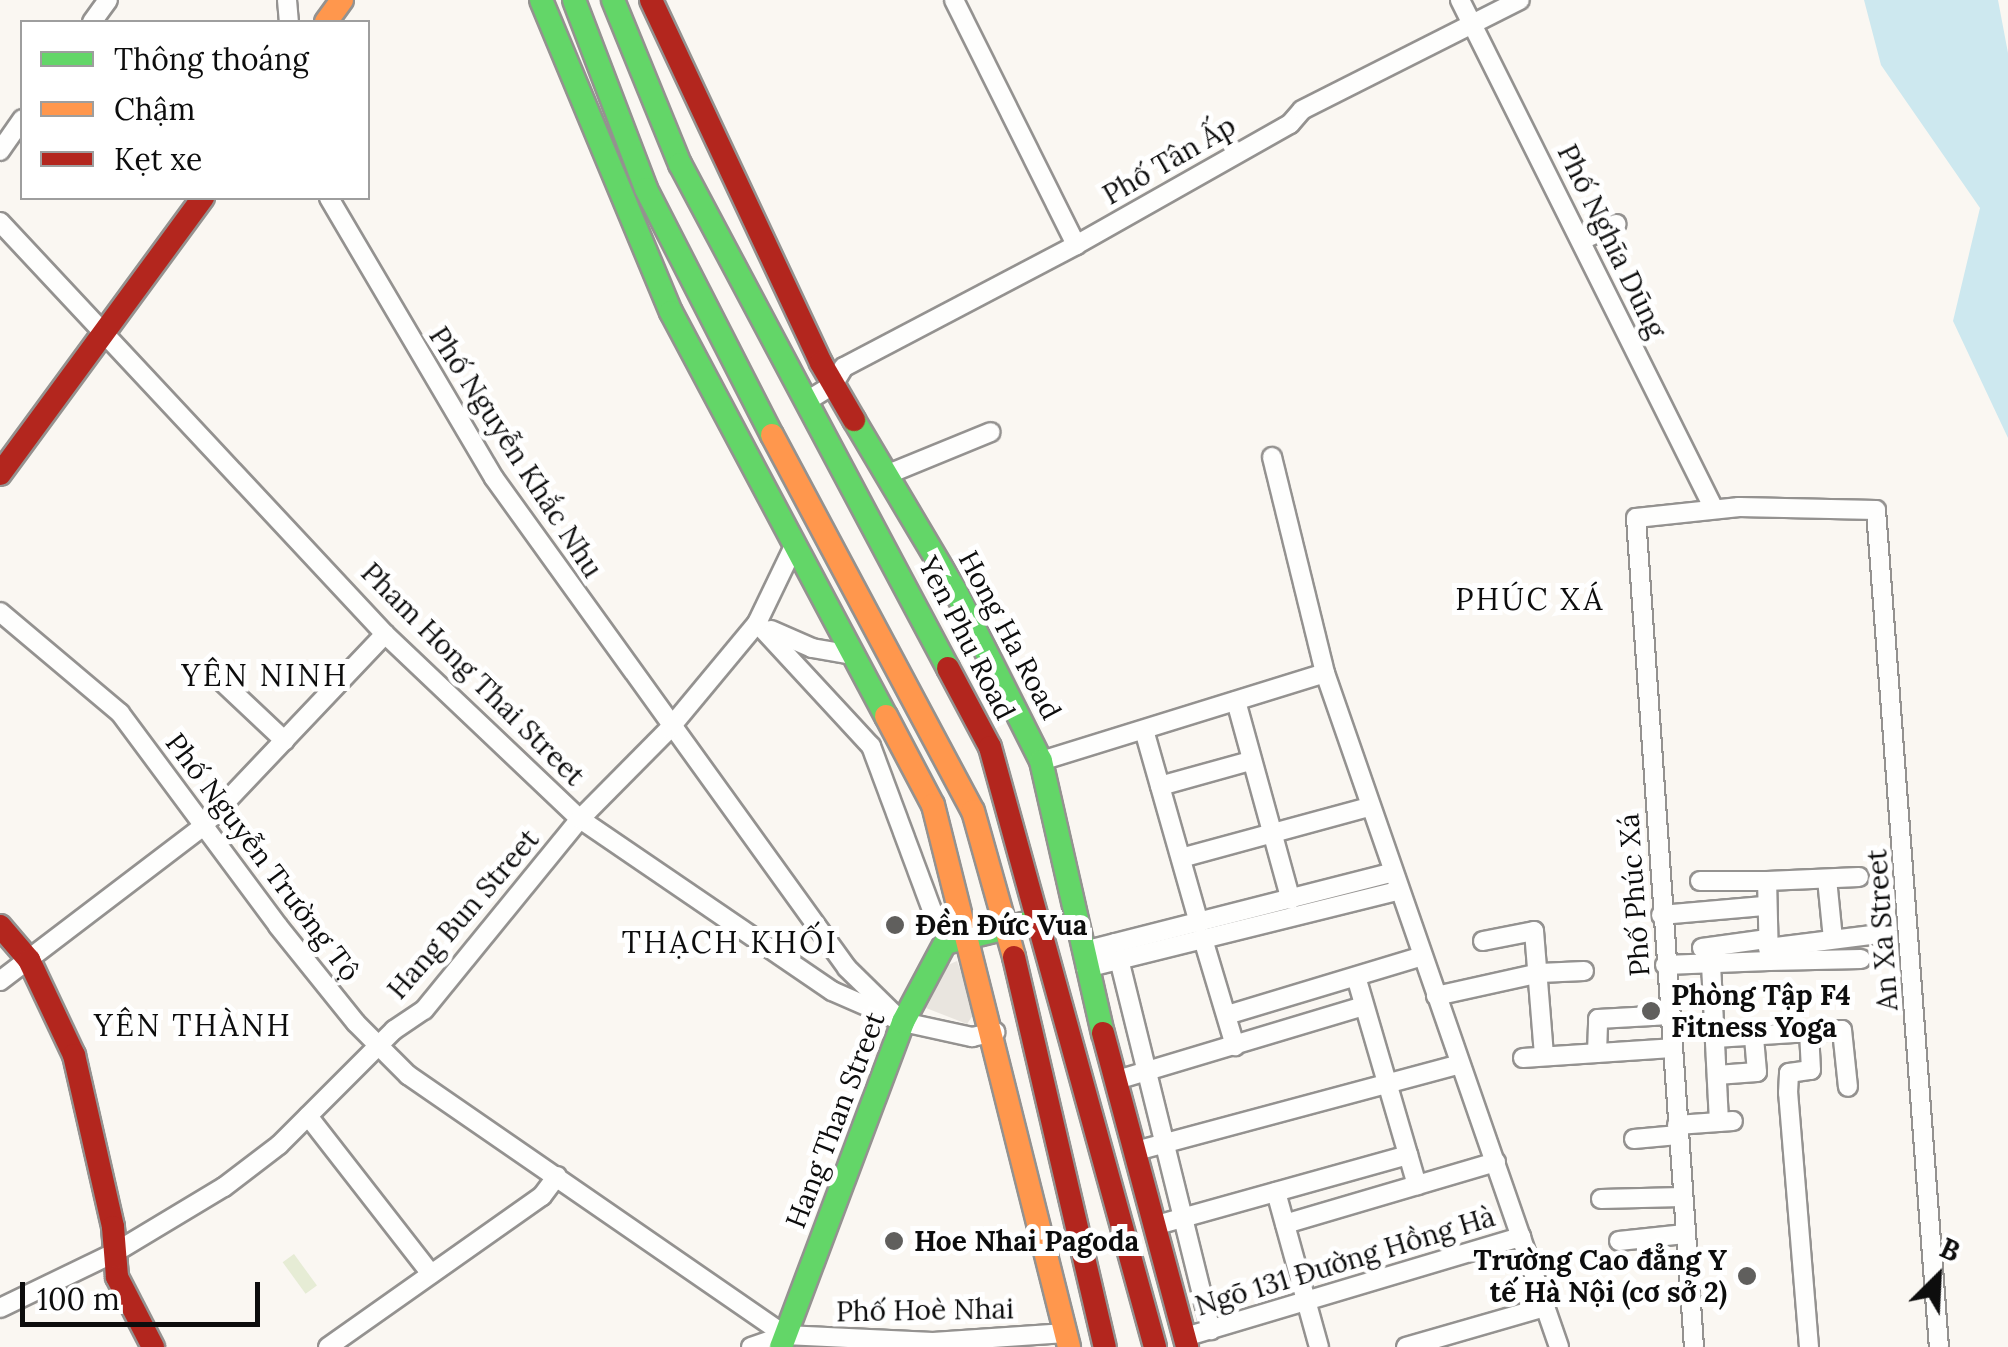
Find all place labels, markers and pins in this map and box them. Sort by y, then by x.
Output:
place label: Đền Đức Vua [915,908,1087,942]
marker: Đền Đức Vua [884,914,906,936]
place label: Phòng Tập F4 Fitness Yoga [1671,978,1851,1044]
marker: Phòng Tập F4 Fitness Yoga [1640,1000,1662,1022]
place label: Hoe Nhai Pagoda [914,1224,1139,1258]
marker: Hoe Nhai Pagoda [883,1230,905,1252]
place label: Trường Cao đẳng Y tế Hà Nội (cơ sở 2) [1473,1243,1727,1309]
marker: Trường Cao đẳng Y tế Hà Nội (cơ sở 2) [1736,1265,1758,1287]

